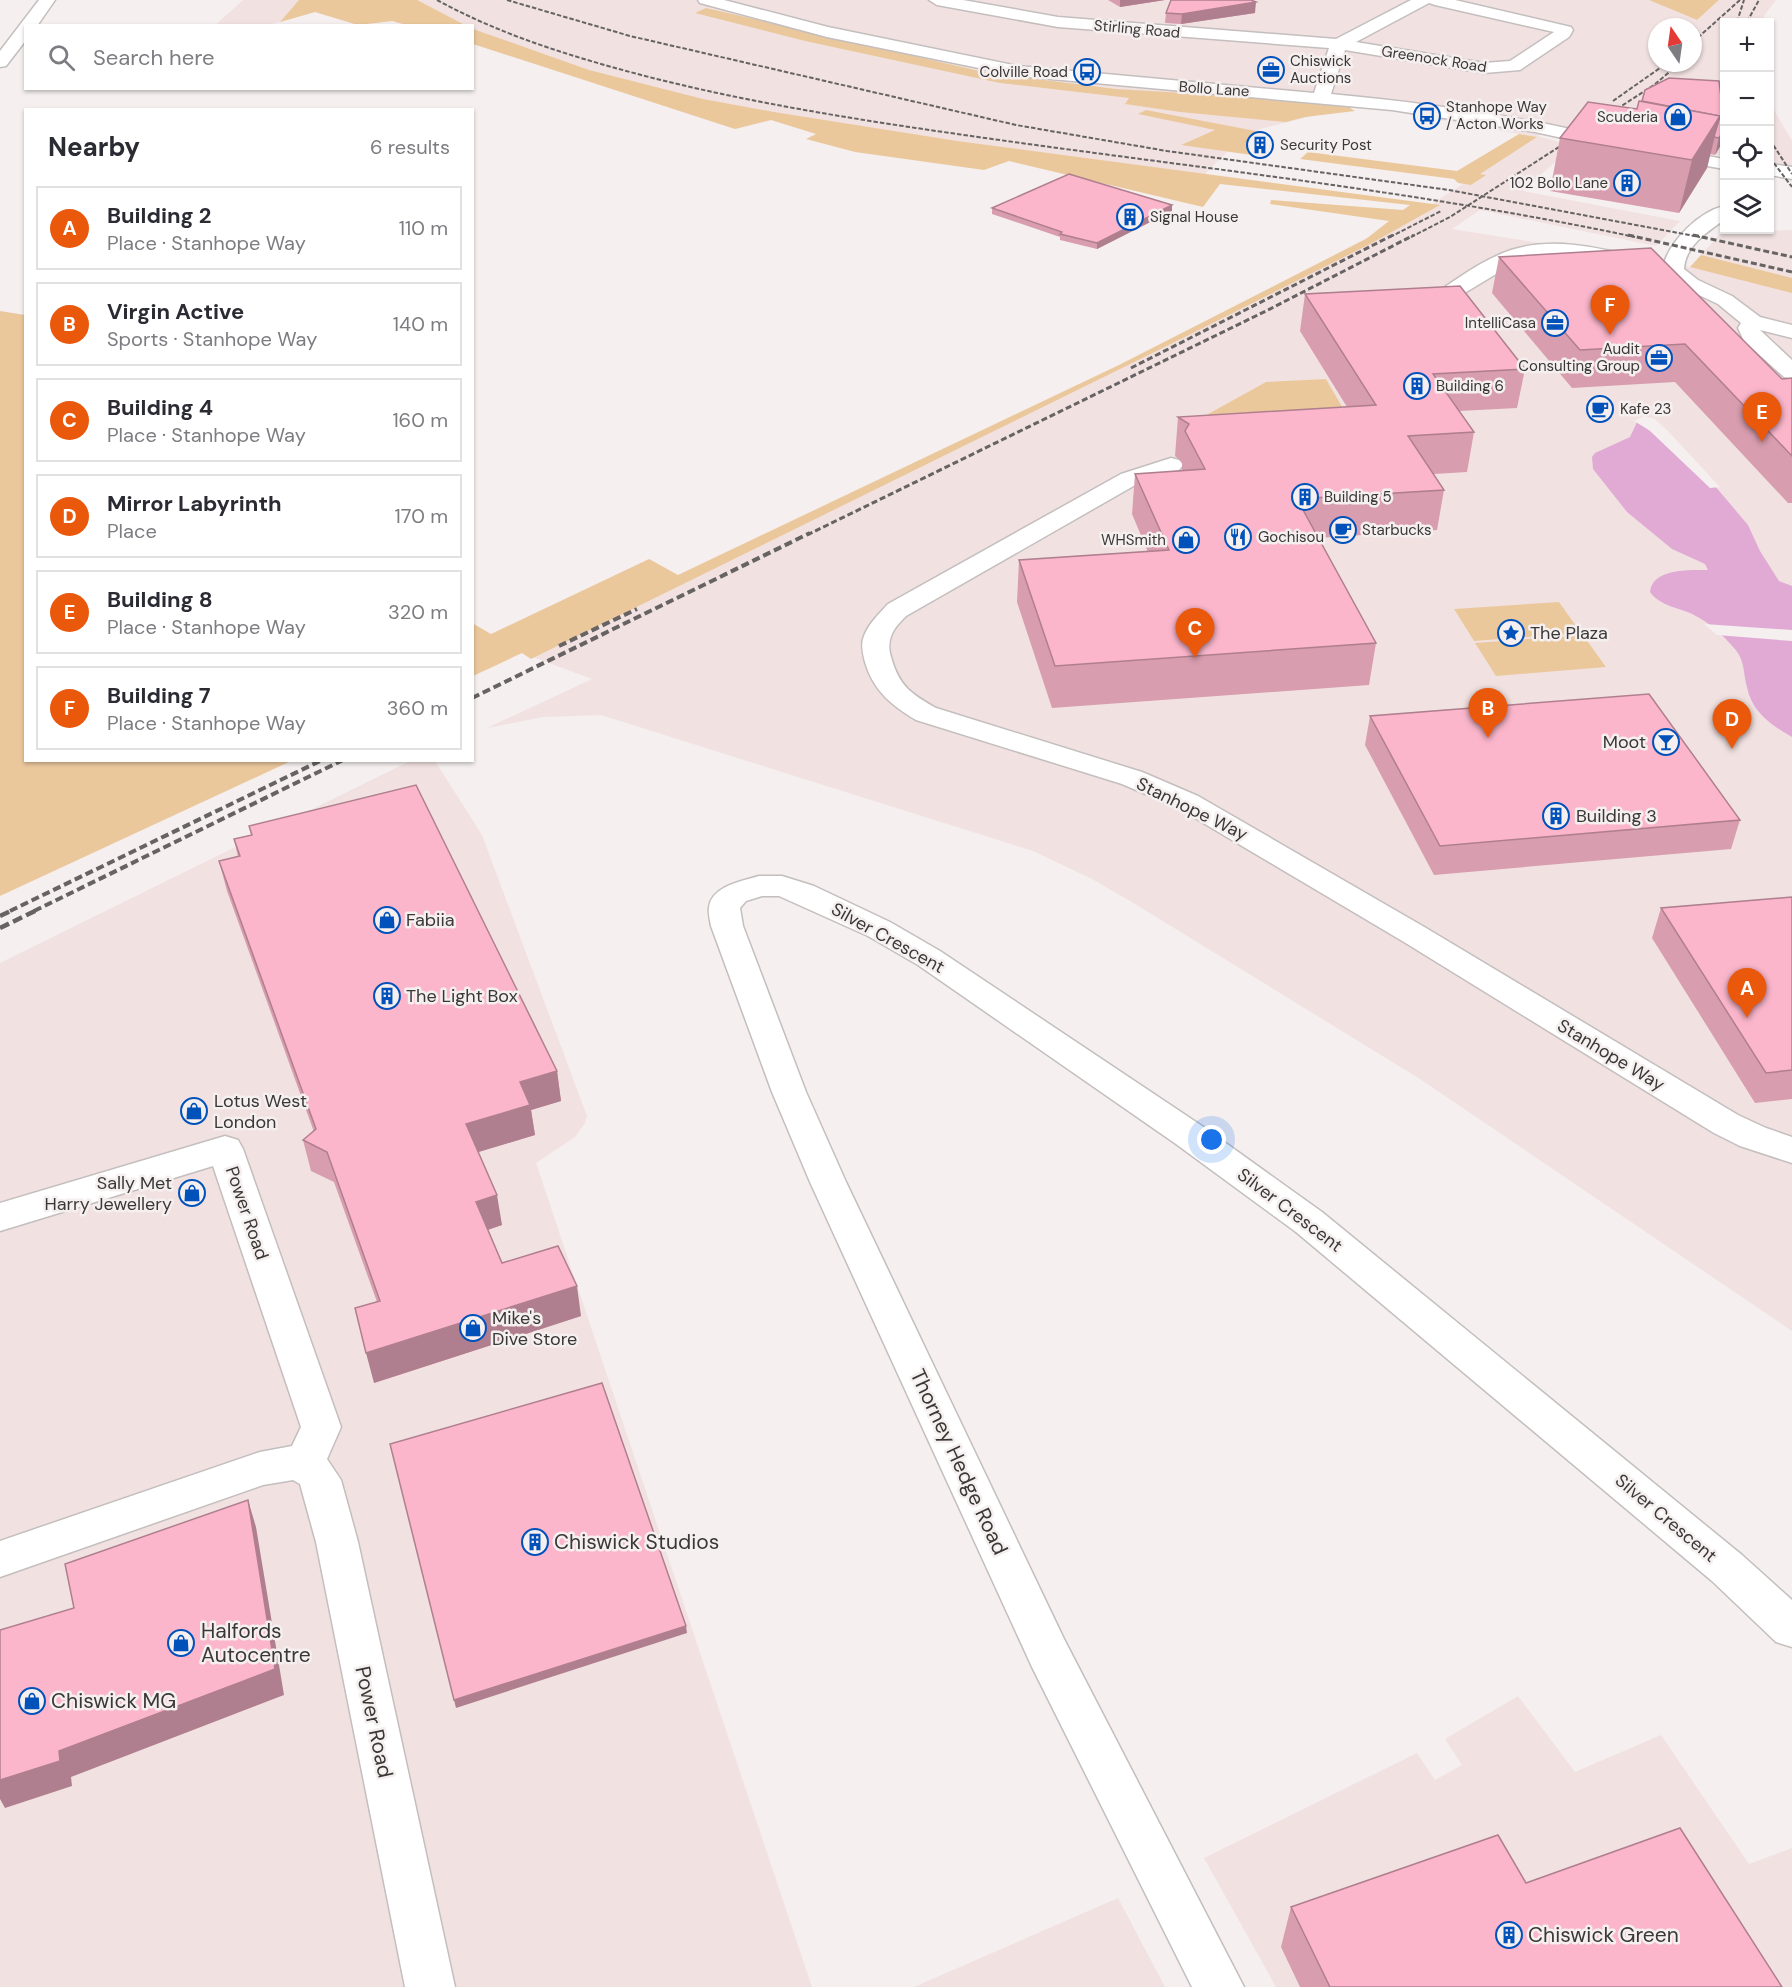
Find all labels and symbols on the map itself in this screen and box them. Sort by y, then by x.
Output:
street label: Stirling Road [1093,15,1181,43]
north arrow [1648,18,1702,72]
street label: Greenock Road [1380,41,1488,77]
place label: Chiswick Auctions [1290,51,1352,88]
office icon: Chiswick Auctions [1256,55,1286,85]
bus stop icon: Colville Road [1072,57,1102,87]
place label: Colville Road [979,62,1068,82]
street label: Bollo Lane [1178,77,1250,101]
place label: Stanhope Way / Acton Works [1446,97,1547,134]
bus stop icon: Stanhope Way / Acton Works [1412,101,1442,131]
shop icon: Scuderia [1663,102,1693,132]
place label: Scuderia [1597,107,1658,127]
building icon: Security Post [1245,130,1275,160]
place label: Security Post [1280,135,1372,155]
building icon: 102 Bollo Lane [1612,168,1642,198]
place label: 102 Bollo Lane [1510,173,1608,193]
building icon: Signal House [1115,202,1145,232]
place label: Signal House [1150,207,1239,227]
pin: F [1590,286,1630,335]
office icon: IntelliCasa [1540,308,1570,338]
place label: IntelliCasa [1465,313,1536,333]
place label: Audit Consulting Group [1518,339,1640,376]
office icon: Audit Consulting Group [1644,343,1674,373]
building icon: Building 6 [1402,371,1432,401]
place label: Building 6 [1436,376,1504,396]
pin: E [1742,392,1782,442]
cafe icon: Kafe 23 [1585,394,1615,424]
place label: Kafe 23 [1620,399,1671,419]
building icon: Building 5 [1290,482,1320,512]
place label: Building 5 [1324,487,1392,507]
cafe icon: Starbucks [1328,515,1358,545]
place label: Starbucks [1362,520,1432,540]
restaurant icon: Gochisou [1223,522,1253,552]
shop icon: WHSmith [1171,525,1201,555]
place label: Gochisou [1258,527,1324,547]
place label: WHSmith [1101,530,1166,550]
pin: C [1176,608,1214,658]
place icon: The Plaza [1496,618,1526,648]
place label: The Plaza [1530,621,1608,645]
pin: B [1468,688,1508,738]
pin: D [1712,700,1752,749]
bar icon: Moot [1651,727,1681,757]
place label: Moot [1603,730,1646,754]
street label: Stanhope Way [1132,772,1252,846]
building icon: Building 3 [1541,801,1571,831]
place label: Building 3 [1576,804,1657,828]
street label: Silver Crescent [827,897,949,979]
shop icon: Fabiia [372,905,402,935]
place label: Fabiia [406,908,455,932]
pin: A [1728,968,1766,1018]
building icon: The Light Box [372,981,402,1011]
place label: The Light Box [406,984,518,1008]
street label: Stanhope Way [1553,1014,1669,1096]
place label: Lotus West London [214,1089,307,1134]
shop icon: Lotus West London [179,1096,209,1126]
your location [1197,1125,1226,1154]
street label: Power Road [220,1163,274,1263]
street label: Silver Crescent [1233,1163,1347,1257]
place label: Sally Met Harry Jewellery [44,1171,172,1216]
shop icon: Sally Met Harry Jewellery [177,1178,207,1208]
place label: Mike's Dive Store [492,1306,577,1351]
shop icon: Mike's Dive Store [458,1313,488,1343]
street label: Thorney Hedge Road [904,1365,1014,1559]
street label: Silver Crescent [1610,1468,1722,1568]
building icon: Chiswick Studios [520,1527,550,1557]
place label: Chiswick Studios [554,1528,719,1556]
place label: Halfords Autocentre [201,1617,311,1669]
shop icon: Halfords Autocentre [166,1628,196,1658]
street label: Power Road [349,1664,399,1780]
shop icon: Chiswick MG [17,1686,47,1716]
place label: Chiswick MG [51,1687,176,1715]
building icon: Chiswick Green [1494,1920,1524,1950]
place label: Chiswick Green [1528,1921,1679,1949]

